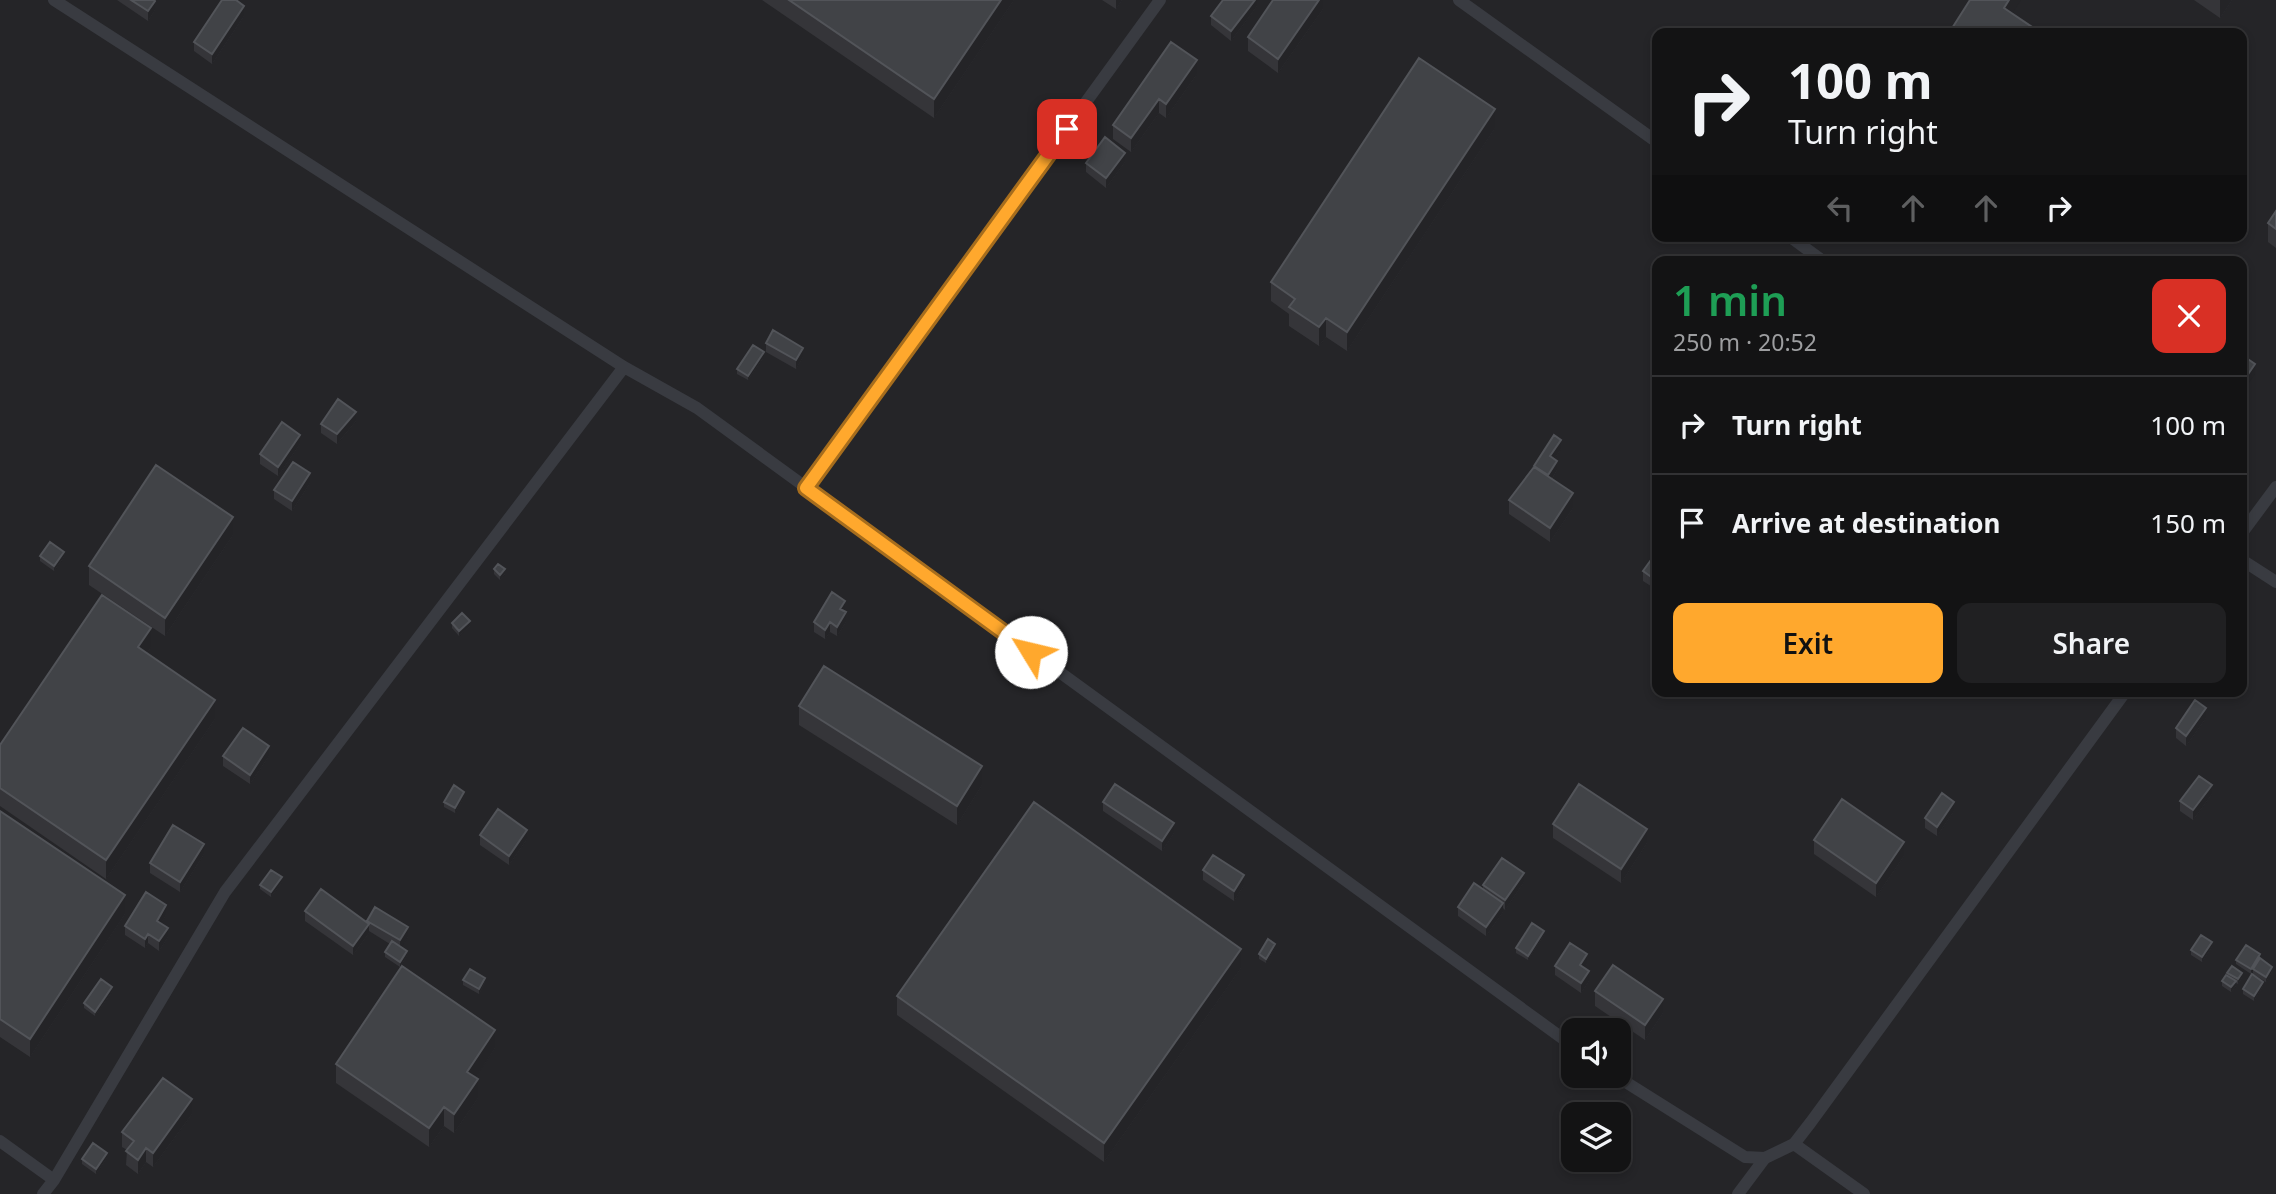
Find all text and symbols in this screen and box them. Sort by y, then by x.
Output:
text: 100 m [1788,47,1933,113]
icon: right [1673,56,1764,147]
pin [1037,99,1097,159]
icon: arrive [1048,110,1086,148]
text: Turn right [1788,110,1938,153]
icon: left [1821,189,1859,227]
icon: ahead [1894,189,1932,227]
icon: ahead [1967,189,2005,227]
icon: right [2040,189,2078,227]
text: 1 min [1673,271,1787,328]
button: close [2152,279,2226,353]
text: 250 m · 20:52 [1673,326,1817,358]
icon: right [1673,406,1711,444]
text: Turn right [1732,407,1862,443]
text: 100 m [2150,407,2226,443]
icon: arrive [1673,504,1711,542]
text: Arrive at destination [1732,505,2001,541]
text: 150 m [2150,505,2226,541]
button: Exit [1673,603,1943,683]
button: Share [1957,603,2226,683]
position arrow [994,615,1068,689]
map controls [1561,1018,1631,1172]
button: sound [1561,1018,1631,1088]
button: layers [1561,1102,1631,1172]

